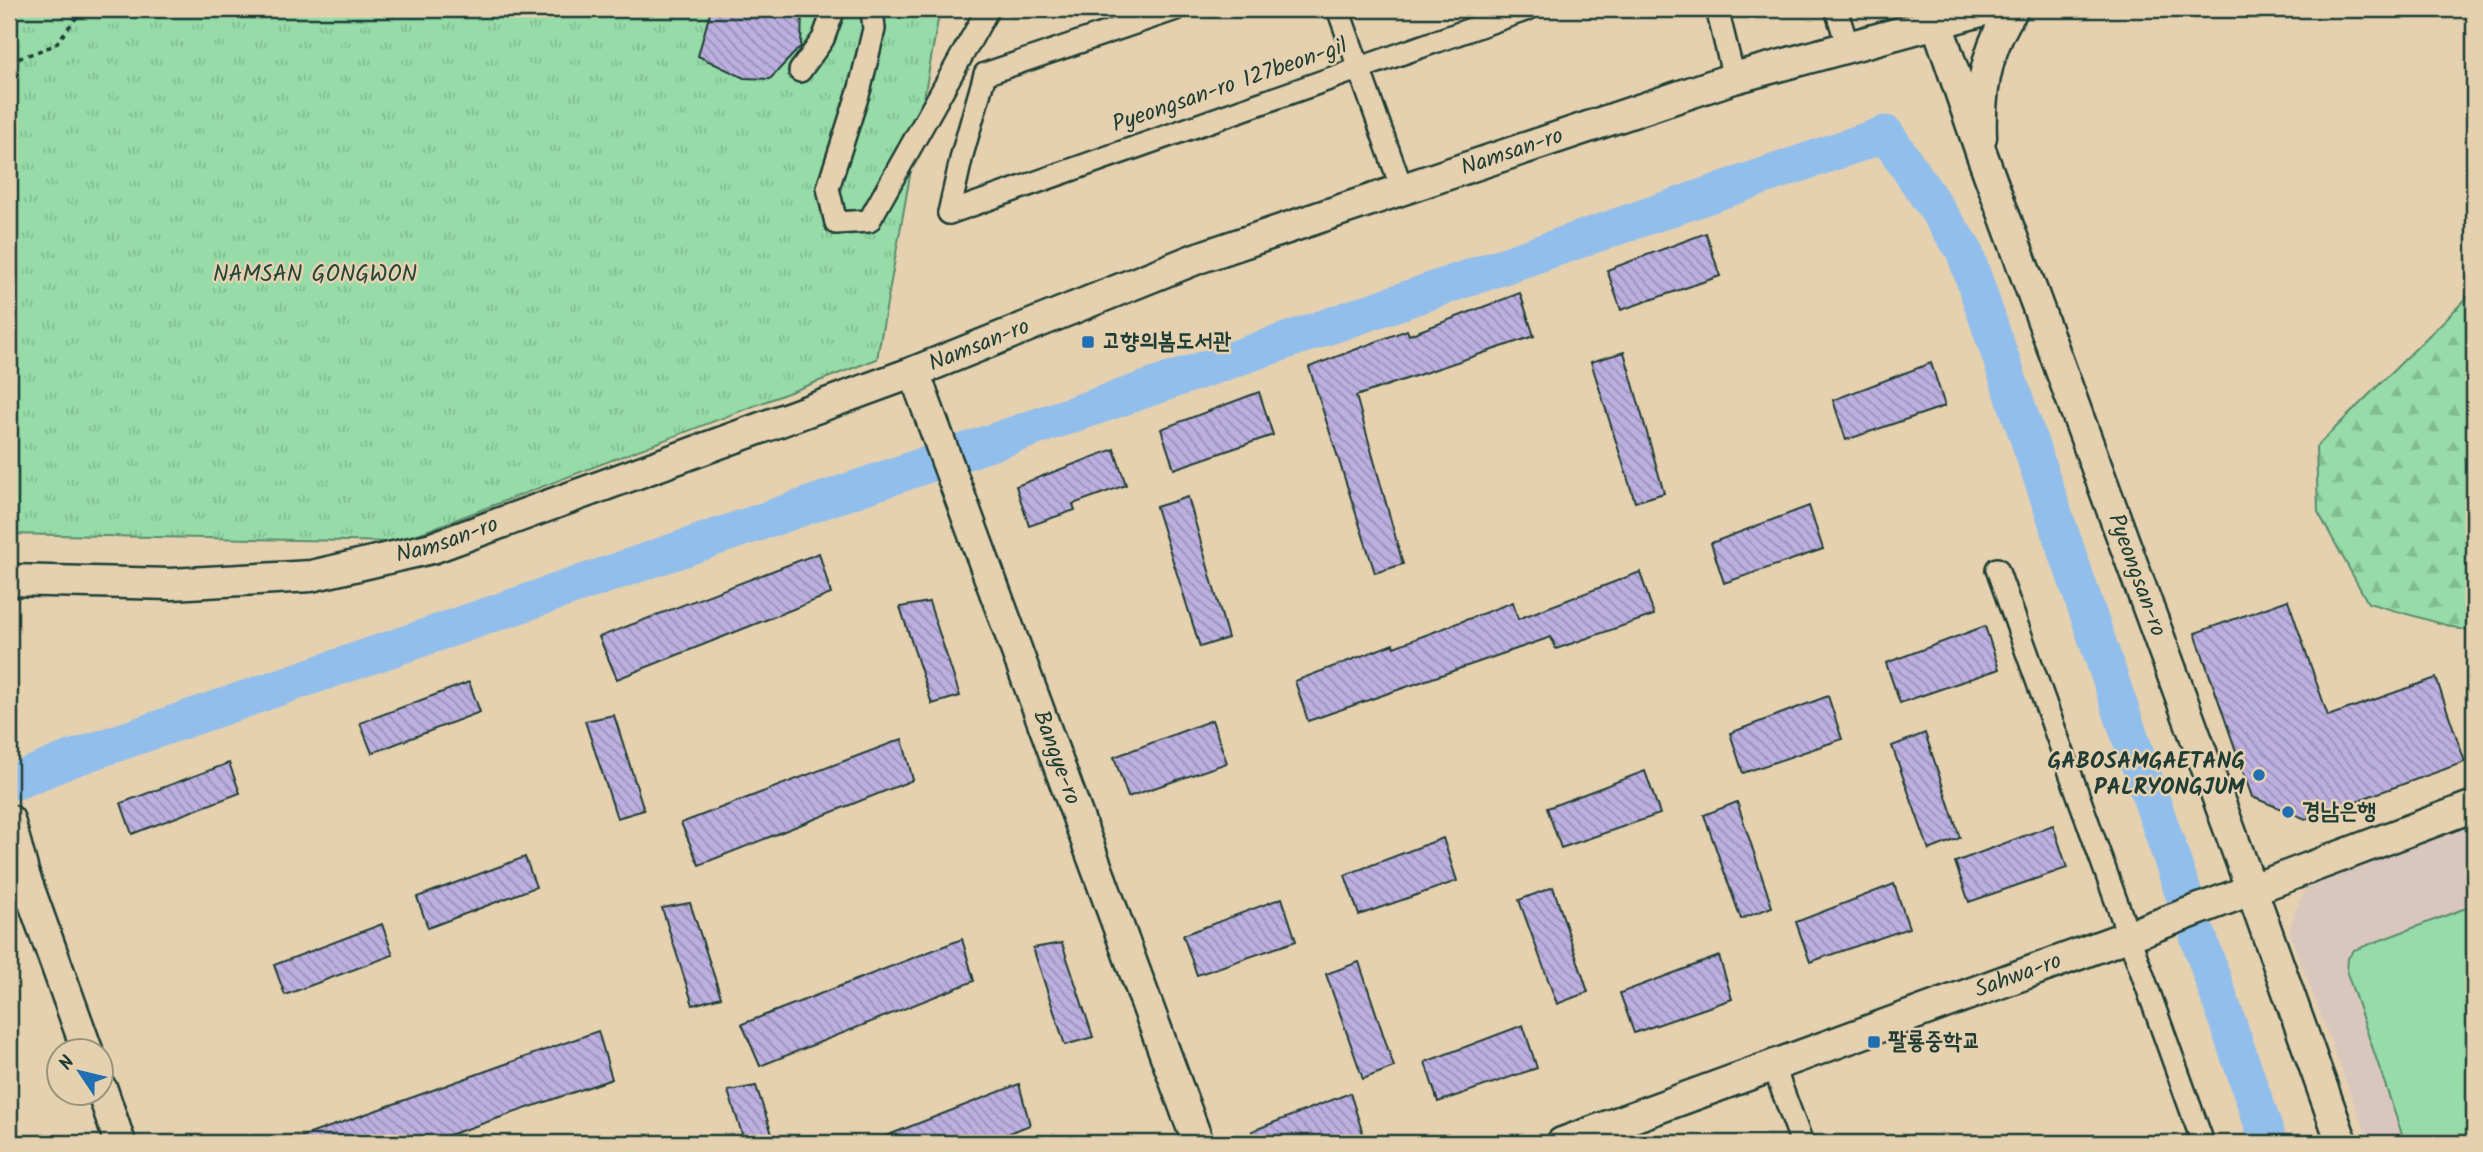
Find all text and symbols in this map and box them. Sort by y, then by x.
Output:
street label: Pyeongsan-ro 127beon-gil [1107,29,1353,143]
street label: Namsan-ro [1456,119,1568,186]
park label: NAMSAN GONGWON [213,257,417,293]
street label: Namsan-ro [923,309,1035,382]
place label: 고향의봄도서관 [1102,324,1232,360]
marker: 고향의봄도서관 [1080,334,1096,350]
street label: Namsan-ro [392,507,504,574]
street label: Pyeongsan-ro [2097,509,2175,642]
street label: Bangye-ro [1022,705,1090,810]
place label: GABOSAMGAETANG PALRYONGJUM [2047,744,2246,806]
marker: GABOSAMGAETANG PALRYONGJUM [2251,767,2267,783]
place label: 경남은행 [2302,794,2376,830]
marker: 경남은행 [2280,804,2296,820]
street label: Sahwa-ro [1970,944,2067,1008]
place label: 팔룡중학교 [1888,1024,1981,1060]
marker: 팔룡중학교 [1866,1034,1882,1050]
north arrow [46,1036,116,1106]
text: N [52,1050,83,1077]

